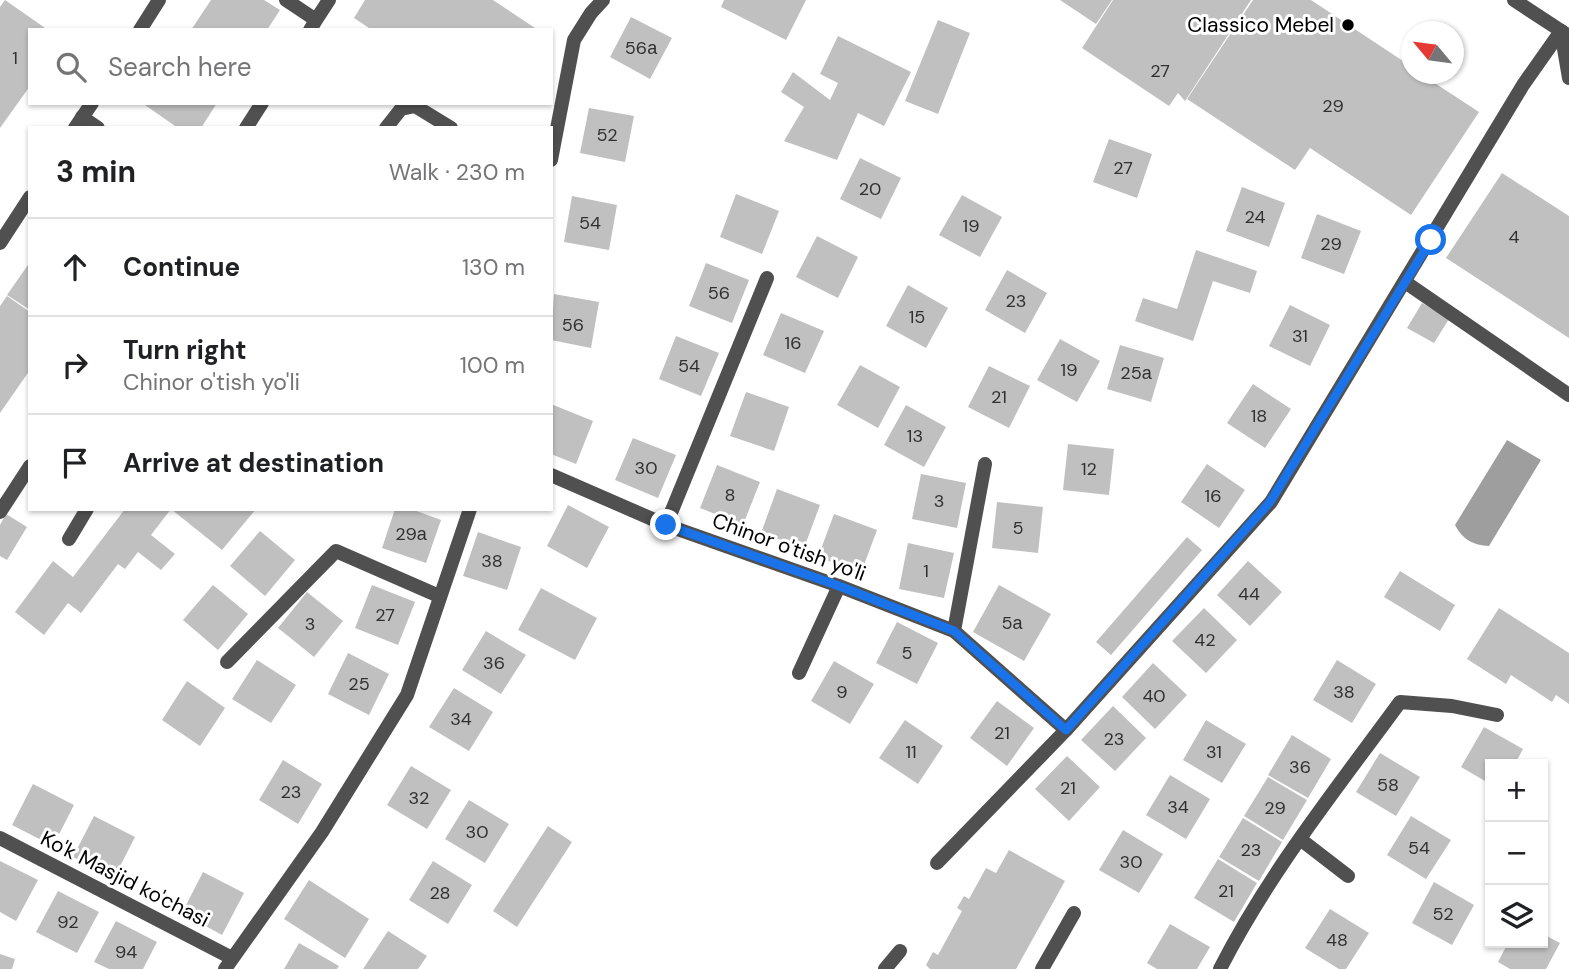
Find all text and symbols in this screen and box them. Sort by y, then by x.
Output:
place label: Classico Mebel [1187,11,1334,39]
marker: Classico Mebel [1340,17,1356,33]
north arrow [1401,21,1464,84]
search box [28,28,553,105]
house number: 56а [625,36,658,60]
house number: 1 [12,46,18,70]
icon: search [52,48,90,86]
text: Search here [108,50,251,84]
house number: 27 [1150,59,1170,83]
house number: 29 [1322,94,1344,118]
house number: 52 [596,123,618,147]
text: 3 min [56,152,136,191]
house number: 27 [1113,156,1133,180]
text: Walk · 230 m [389,157,525,187]
house number: 20 [859,177,881,201]
house number: 24 [1245,205,1266,229]
house number: 54 [579,211,601,235]
house number: 19 [963,214,979,238]
route start [1415,224,1446,255]
house number: 4 [1509,225,1520,249]
house number: 29 [1320,232,1342,256]
icon: ahead [56,248,94,286]
text: Continue [123,250,240,284]
text: 130 m [462,252,525,282]
house number: 56 [708,281,730,305]
house number: 23 [1005,289,1027,313]
house number: 15 [909,305,925,329]
house number: 56 [562,313,584,337]
house number: 31 [1292,324,1308,348]
house number: 16 [785,331,801,355]
text: Turn right [123,333,247,367]
icon: right [56,346,94,384]
text: 100 m [460,350,525,380]
house number: 54 [678,354,700,378]
house number: 19 [1061,358,1077,382]
house number: 25а [1120,361,1153,385]
text: Chinor o'tish yo'li [123,367,300,397]
house number: 21 [991,385,1007,409]
house number: 18 [1251,404,1267,428]
house number: 13 [907,424,923,448]
icon: arrive [56,444,94,482]
text: Arrive at destination [123,446,384,480]
house number: 30 [635,456,657,480]
house number: 12 [1081,457,1097,481]
house number: 8 [725,483,735,507]
house number: 16 [1205,484,1221,508]
house number: 3 [934,489,944,513]
street label: Chinor o'tish yo'li [708,506,870,588]
route end [650,509,681,540]
house number: 5 [1013,516,1023,540]
house number: 29а [395,522,428,546]
house number: 38 [481,549,503,573]
house number: 1 [923,559,929,583]
house number: 44 [1238,582,1260,606]
house number: 27 [375,603,395,627]
house number: 5а [1002,611,1023,635]
house number: 3 [305,612,315,636]
house number: 42 [1194,628,1216,652]
house number: 5 [902,641,912,665]
house number: 36 [483,651,505,675]
house number: 25 [348,672,370,696]
house number: 9 [836,680,848,704]
house number: 38 [1333,680,1355,704]
house number: 40 [1142,684,1166,708]
house number: 34 [450,707,472,731]
house number: 21 [994,721,1010,745]
house number: 23 [1103,727,1125,751]
house number: 11 [905,740,917,764]
house number: 31 [1206,740,1222,764]
house number: 36 [1289,755,1311,779]
map controls [1485,759,1548,948]
button: + [1485,759,1548,822]
house number: 58 [1377,773,1399,797]
house number: 21 [1060,776,1076,800]
house number: 23 [280,780,302,804]
house number: 32 [408,786,430,810]
house number: 34 [1167,795,1189,819]
house number: 29 [1264,796,1286,820]
house number: 30 [466,820,488,844]
button: − [1485,822,1548,885]
street label: Ko'k Masjid ko'chasi [36,824,214,934]
house number: 54 [1408,836,1430,860]
house number: 23 [1240,838,1262,862]
house number: 30 [1120,850,1142,874]
house number: 21 [1218,879,1234,903]
house number: 28 [429,881,451,905]
button: layers [1485,885,1548,948]
house number: 52 [1432,902,1454,926]
house number: 92 [57,910,79,934]
house number: 48 [1326,928,1348,952]
house number: 94 [115,940,137,964]

